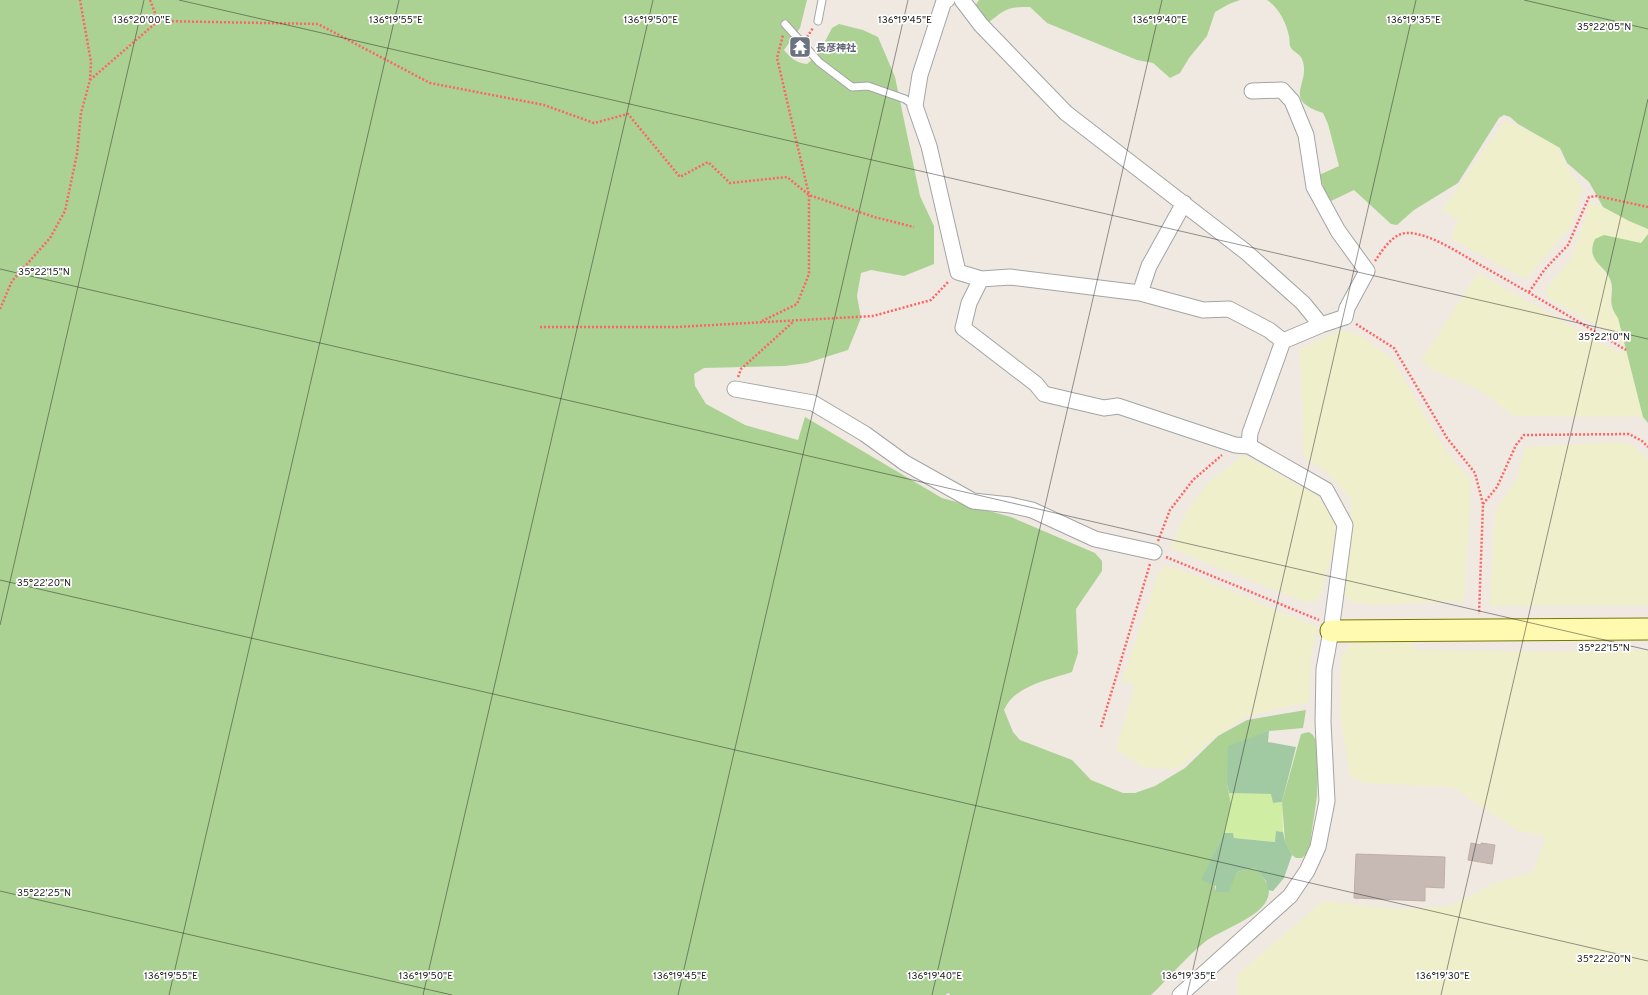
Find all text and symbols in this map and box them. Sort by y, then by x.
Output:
text: 136°20'00"E [113,14,171,27]
text: 136°19'55"E [369,14,423,27]
text: 136°19'50"E [624,14,678,27]
text: 136°19'45"E [878,14,932,27]
text: 136°19'40"E [1133,14,1187,27]
text: 136°19'35"E [1387,14,1441,27]
text: 35°22'05"N [1577,21,1631,34]
temple icon: 長彦神社 [787,34,813,60]
place label: 長彦神社 [816,42,857,55]
text: 35°22'15"N [18,266,70,279]
text: 35°22'10"N [1578,331,1630,344]
text: 35°22'20"N [17,577,71,590]
text: 35°22'15"N [1578,642,1630,655]
text: 35°22'25"N [17,887,71,900]
text: 35°22'20"N [1577,953,1631,966]
text: 136°19'55"E [144,970,198,983]
text: 136°19'50"E [399,970,453,983]
text: 136°19'45"E [653,970,707,983]
text: 136°19'40"E [908,970,962,983]
text: 136°19'35"E [1162,970,1216,983]
text: 136°19'30"E [1416,970,1470,983]

